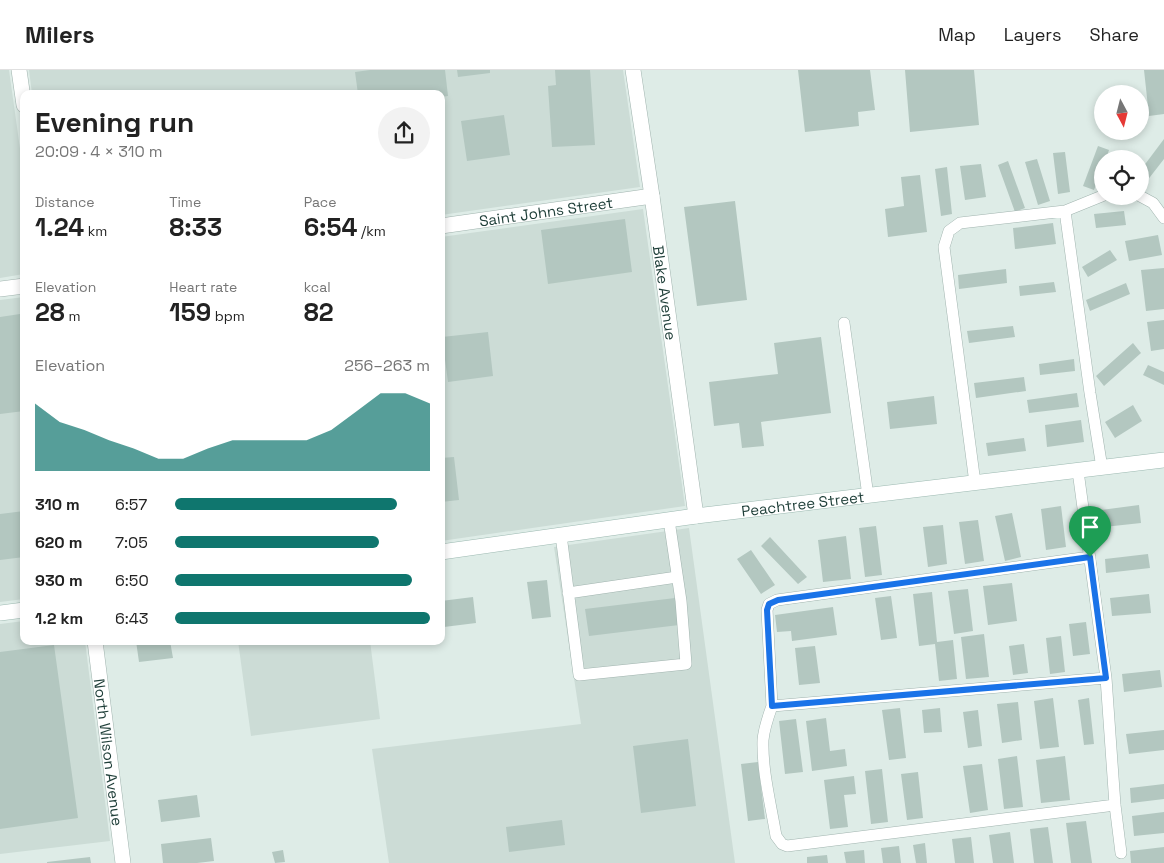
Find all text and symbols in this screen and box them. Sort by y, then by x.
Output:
text: Milers [25,19,95,50]
text: Map [938,23,976,46]
text: Layers [1004,23,1061,46]
text: Share [1089,23,1139,46]
north arrow [1094,85,1149,140]
map controls [1094,85,1149,205]
text: Evening run [35,104,194,140]
button: share [378,107,430,159]
text: 20:09 · 4 × 310 m [35,141,163,162]
button: locate [1094,150,1149,205]
street label: Saint Johns Street [478,192,614,230]
text: Distance [35,193,95,211]
text: Time [169,193,201,211]
text: Pace [304,193,336,211]
text: 1.24 [35,211,84,243]
text: 8:33 [169,211,222,243]
text: 6:54 [304,211,357,243]
text: km [84,222,107,240]
text: /km [357,222,386,240]
street label: Blake Avenue [649,244,681,341]
text: Elevation [35,278,96,296]
text: Heart rate [169,278,237,296]
text: kcal [304,278,331,296]
text: 28 [35,296,65,328]
text: 159 [169,296,211,328]
text: 82 [304,296,334,328]
text: m [65,307,81,325]
text: bpm [211,307,245,325]
text: Elevation [35,355,105,376]
text: 256–263 m [344,355,430,376]
street label: Peachtree Street [740,486,865,520]
text: 310 m [35,494,80,515]
text: 6:57 [115,494,147,515]
pin [1069,506,1111,557]
icon: arrive [1076,513,1104,541]
text: 620 m [35,532,82,553]
text: 7:05 [115,532,148,553]
text: 930 m [35,570,83,591]
text: 6:50 [115,570,149,591]
text: 1.2 km [35,608,83,629]
text: 6:43 [115,608,149,629]
street label: North Wilson Avenue [90,677,128,827]

